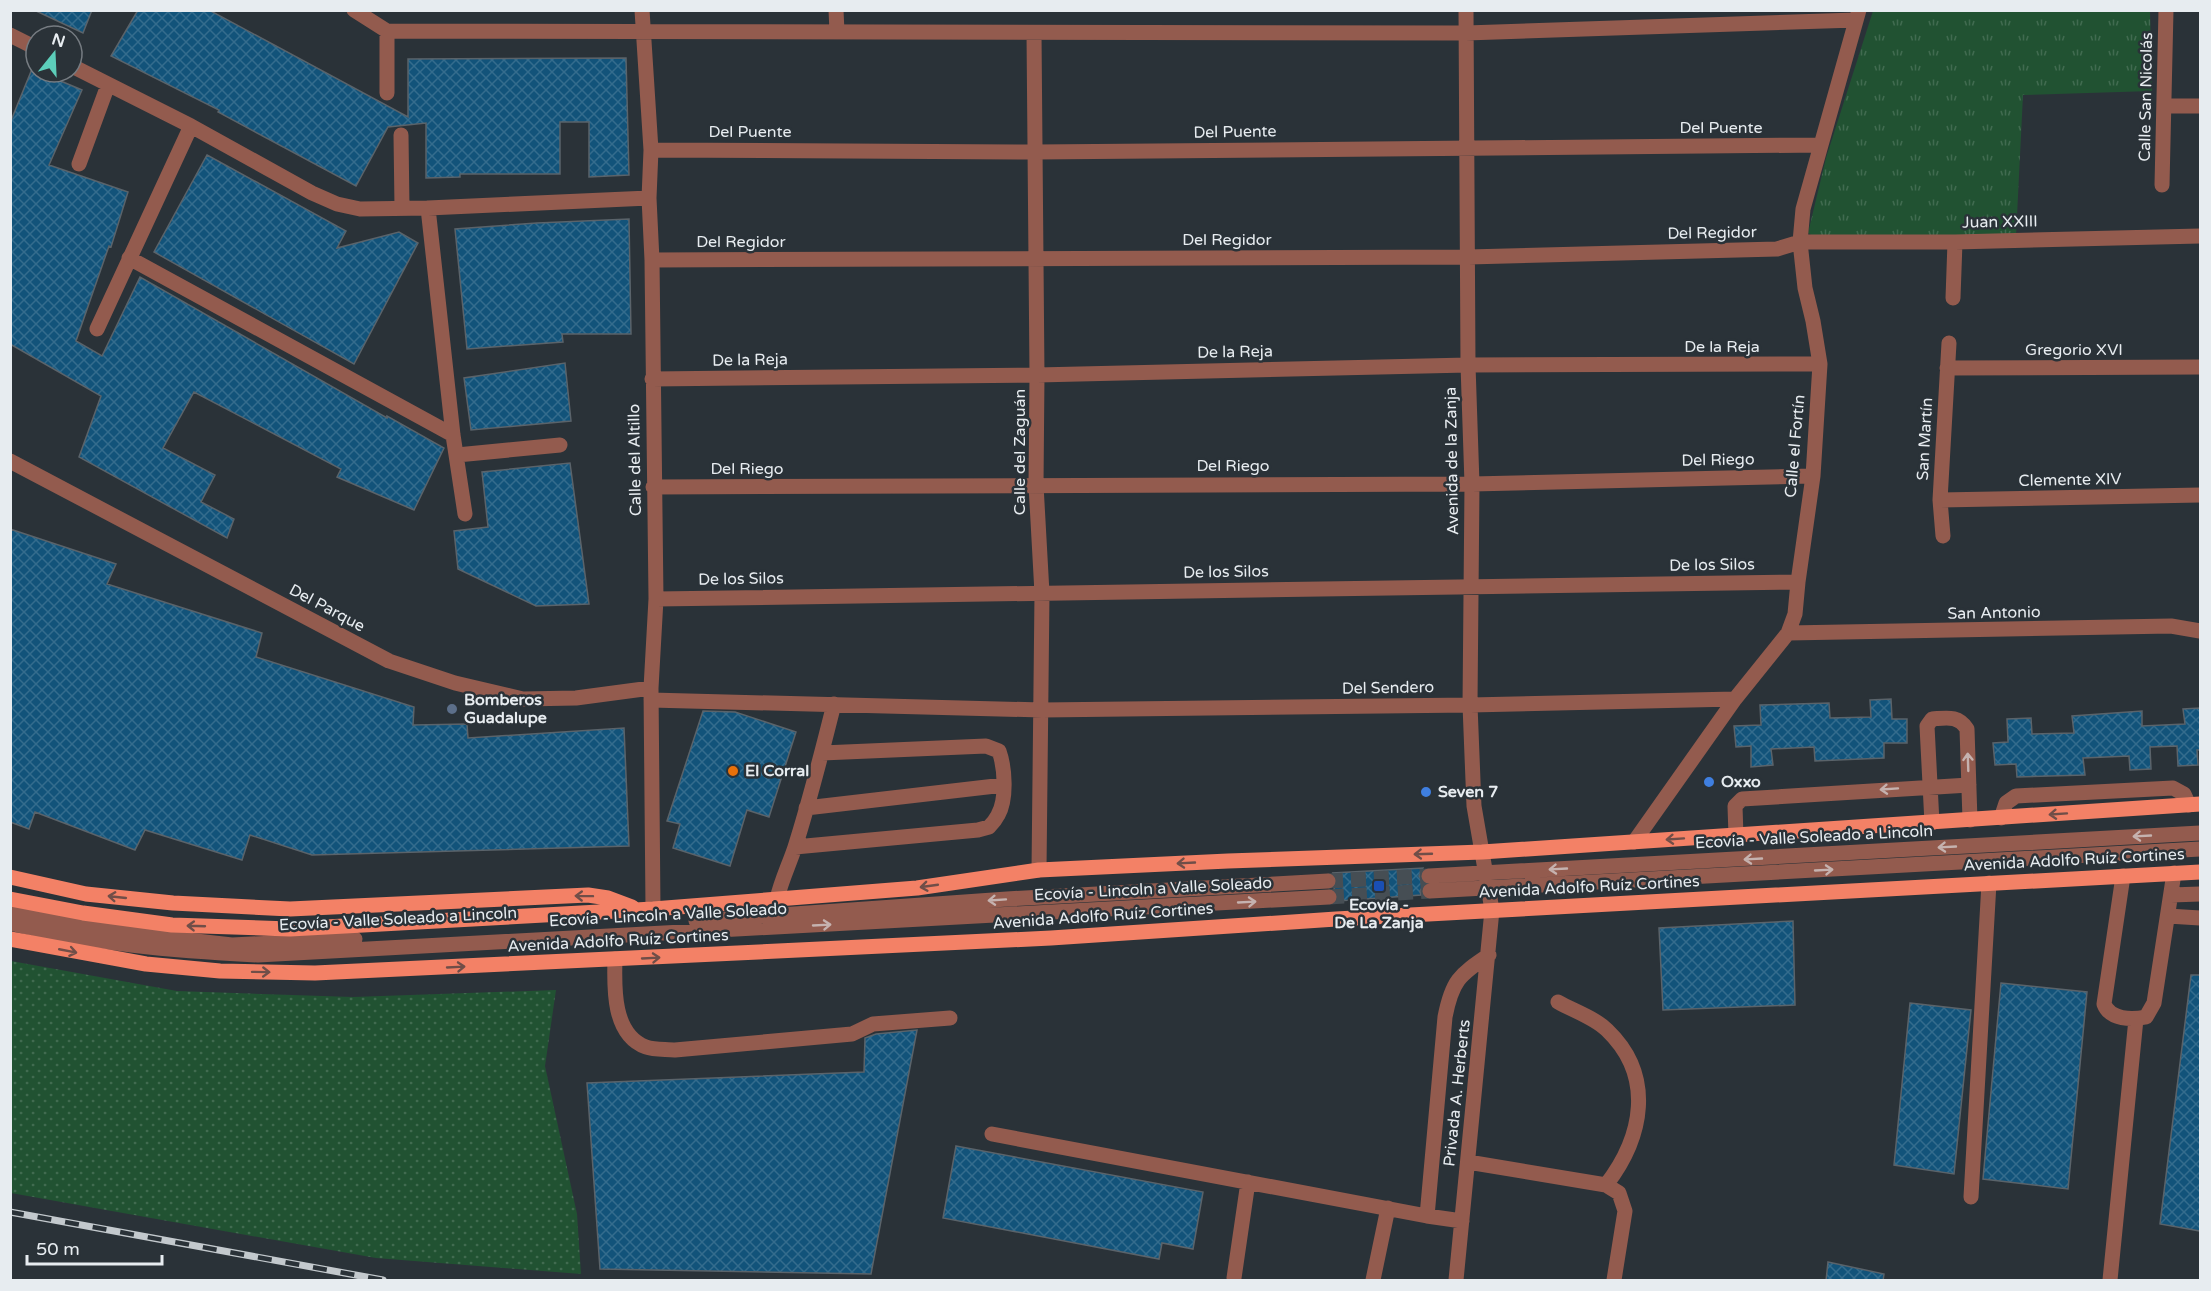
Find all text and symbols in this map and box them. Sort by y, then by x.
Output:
north arrow [24,24,84,84]
text: N [49,29,68,52]
street label: Calle San Nicolás [2135,32,2157,162]
street label: Del Puente [1680,118,1762,138]
street label: Del Puente [1193,121,1277,143]
street label: Del Puente [709,122,791,142]
street label: Juan XXIII [1962,211,2038,233]
street label: Del Regidor [1667,222,1758,244]
street label: Del Regidor [1182,230,1273,250]
street label: Del Regidor [696,232,787,252]
street label: De la Reja [1684,337,1760,357]
street label: Gregorio XVI [2025,340,2123,360]
street label: De la Reja [1197,341,1273,363]
street label: De la Reja [712,349,788,371]
street label: Avenida de la Zanja [1441,387,1463,535]
street label: Calle del Zaguán [1010,389,1030,515]
street label: Calle el Fortín [1781,394,1809,498]
street label: San Martín [1913,397,1937,481]
street label: Calle del Altillo [624,404,646,516]
street label: Del Riego [1681,449,1755,471]
street label: Del Riego [1196,456,1270,476]
street label: Del Riego [710,459,784,479]
street label: Clemente XIV [2018,469,2122,491]
street label: De los Silos [1669,554,1755,576]
street label: De los Silos [1183,561,1269,583]
street label: De los Silos [698,568,784,590]
street label: Del Parque [286,580,368,636]
street label: San Antonio [1947,602,2041,624]
street label: Del Sendero [1342,677,1434,699]
place label: Bomberos Guadalupe [464,690,547,728]
marker: Bomberos Guadalupe [445,702,459,716]
one-way arrow [1962,752,1974,772]
place label: El Corral [745,761,809,781]
marker: El Corral [726,764,740,778]
place label: Oxxo [1721,772,1761,792]
marker: Oxxo [1702,775,1716,789]
place label: Seven 7 [1438,782,1498,802]
one-way arrow [1880,783,1900,794]
marker: Seven 7 [1419,785,1433,799]
one-way arrow [2049,809,2069,820]
street label: Ecovía - Valle Soleado a Lincoln [1694,821,1934,853]
one-way arrow [2133,830,2153,841]
one-way arrow [1666,834,1686,845]
one-way arrow [1938,842,1958,853]
street label: Avenida Adolfo Ruíz Cortines [1963,844,2185,876]
one-way arrow [1414,849,1434,860]
one-way arrow [1743,853,1763,864]
one-way arrow [1177,858,1197,869]
one-way arrow [1549,863,1569,874]
one-way arrow [1814,864,1834,875]
street label: Avenida Adolfo Ruíz Cortines [1478,871,1700,903]
street label: Ecovía - Lincoln a Valle Soleado [1033,873,1273,905]
marker: Ecovía - De La Zanja [1372,879,1386,893]
one-way arrow [920,880,940,891]
one-way arrow [574,890,594,902]
one-way arrow [107,891,127,902]
one-way arrow [988,895,1007,906]
place label: Ecovía - De La Zanja [1334,895,1424,933]
one-way arrow [1237,896,1257,907]
street label: Avenida Adolfo Ruíz Cortines [992,898,1214,934]
street label: Ecovía - Lincoln a Valle Soleado [548,899,788,931]
street label: Ecovía - Valle Soleado a Lincoln [278,903,518,935]
one-way arrow [811,919,831,930]
one-way arrow [187,920,207,931]
street label: Avenida Adolfo Ruíz Cortines [507,925,729,957]
one-way arrow [58,946,77,957]
one-way arrow [640,952,660,963]
one-way arrow [446,961,466,972]
one-way arrow [251,966,271,978]
street label: Privada A. Herberts [1439,1018,1475,1168]
scale bar [27,1228,162,1266]
text: 50 m [36,1238,80,1260]

